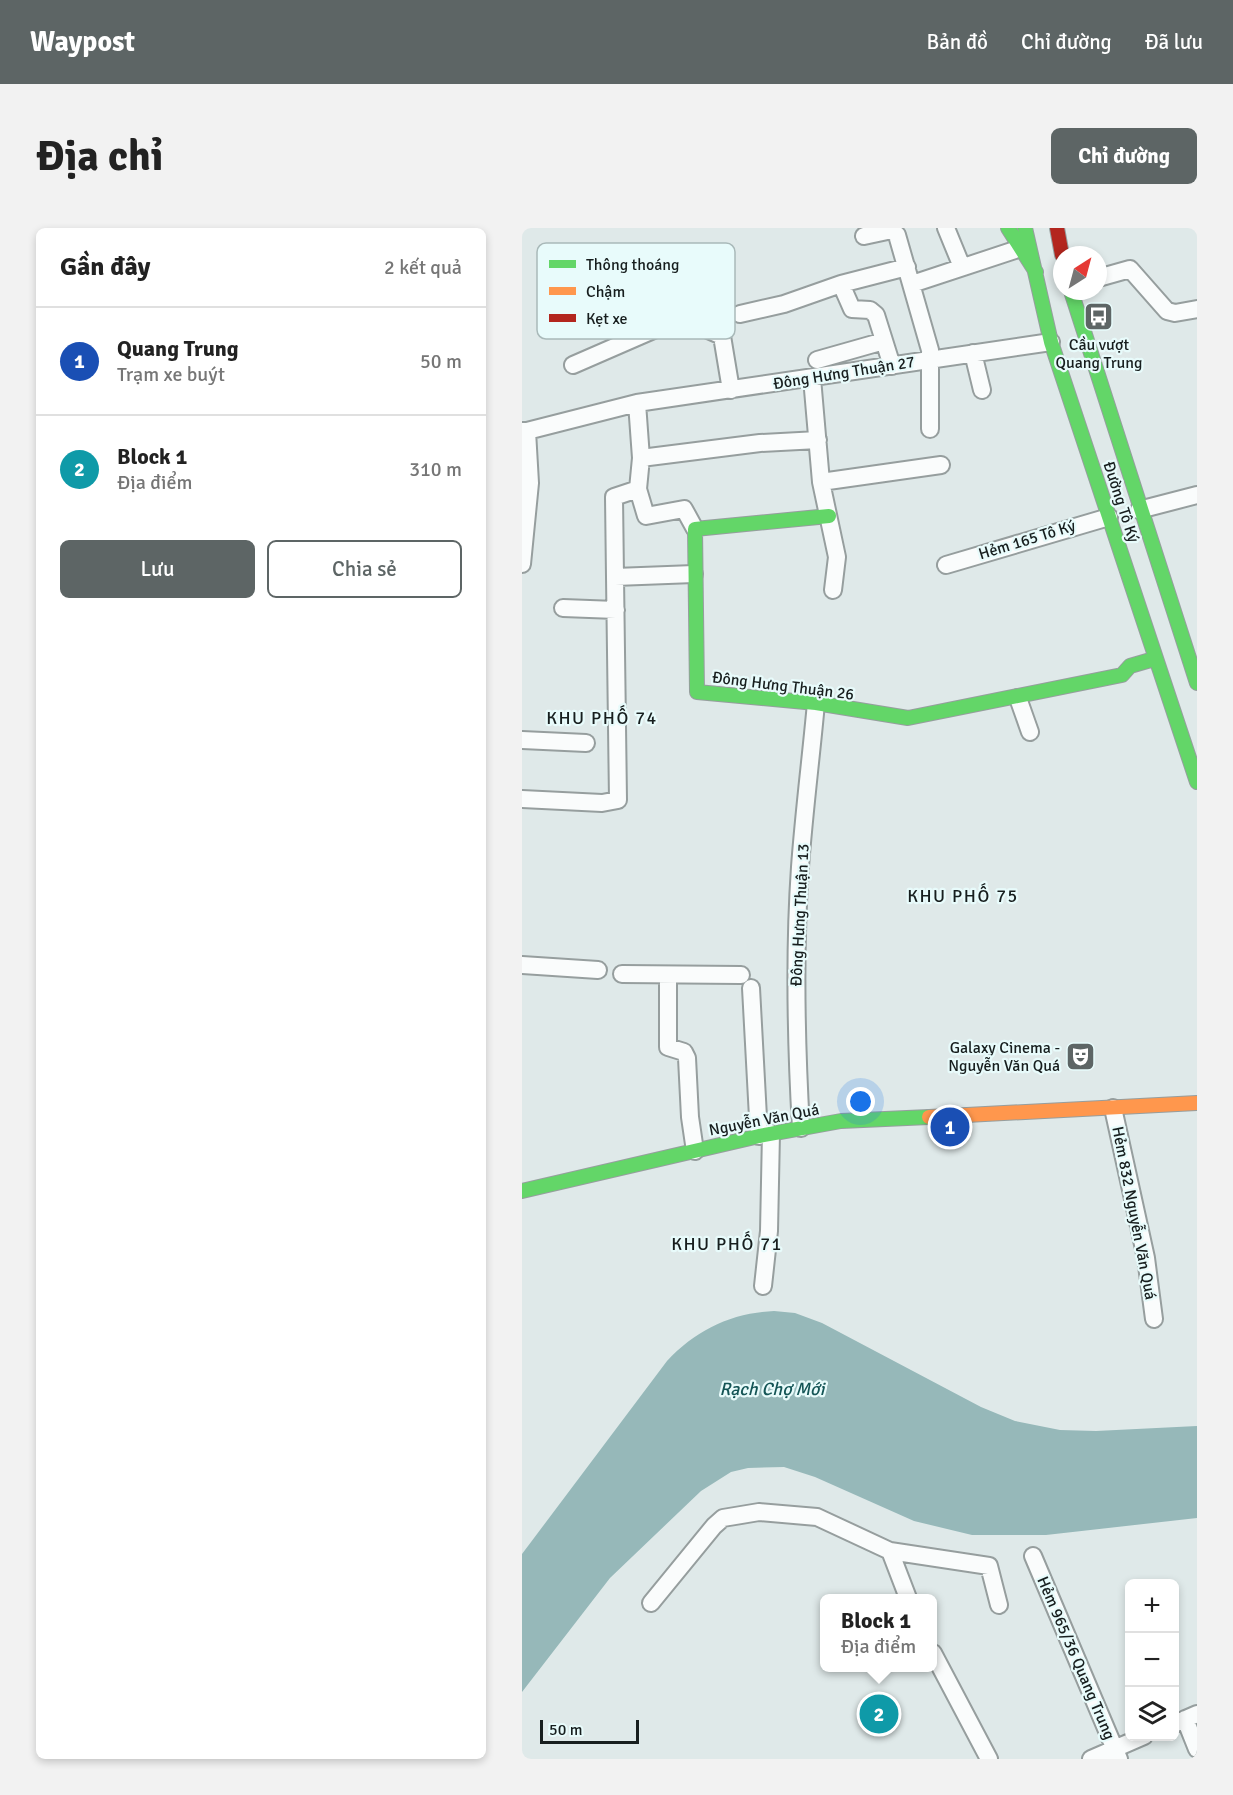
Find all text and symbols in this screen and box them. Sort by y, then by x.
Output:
text: Waypost [30,25,135,59]
text: Bản đồ [927,29,988,55]
text: Chỉ đường [1021,29,1112,55]
text: Đã lưu [1145,29,1203,55]
button: Chỉ đường [1051,128,1197,184]
text: Địa chỉ [36,131,163,182]
legend [537,243,735,339]
north arrow [1053,246,1107,300]
text: Gần đây [60,251,150,283]
text: 2 kết quả [384,255,462,280]
text: Thông thoáng [586,255,680,275]
text: Chậm [586,282,625,302]
bus stop icon: Cầu vượt Quang Trung [1083,301,1115,333]
text: Kẹt xe [586,309,627,329]
text: Quang Trung [117,335,239,362]
place label: Cầu vượt Quang Trung [1056,335,1142,373]
text: 1 [74,349,85,374]
text: 50 m [420,349,462,374]
street label: Đông Hưng Thuận 27 [772,352,916,394]
text: Trạm xe buýt [117,362,225,387]
text: Block 1 [117,443,187,470]
text: 2 [74,457,85,482]
text: 310 m [409,457,462,482]
street label: Đường Tô Ký [1099,459,1144,546]
text: Địa điểm [117,470,192,495]
street label: Hẻm 165 Tô Ký [976,516,1078,564]
button: Lưu [60,540,255,598]
button: Chia sẻ [267,540,462,598]
street label: Đông Hưng Thuận 26 [711,667,855,705]
district label: KHU PHỐ 74 [546,704,658,729]
street label: Đông Hưng Thuận 13 [786,843,814,987]
district label: KHU PHỐ 75 [907,882,1019,907]
place label: Galaxy Cinema - Nguyễn Văn Quá [948,1038,1060,1076]
theatre icon: Galaxy Cinema - Nguyễn Văn Quá [1065,1041,1097,1073]
your location [846,1087,875,1116]
street label: Nguyễn Văn Quá [707,1100,821,1140]
pin: 1 [930,1104,970,1150]
street label: Hẻm 832 Nguyễn Văn Quá [1107,1125,1161,1301]
district label: KHU PHỐ 71 [671,1230,783,1255]
water label: Rạch Chợ Mới [720,1378,827,1400]
street label: Hẻm 965/36 Quang Trung [1033,1573,1119,1743]
map controls [1125,1579,1179,1741]
button: + [1125,1579,1179,1633]
popup [820,1594,937,1672]
text: Block 1 [841,1607,911,1634]
button: − [1125,1633,1179,1687]
text: Địa điểm [841,1634,916,1659]
button: layers [1125,1687,1179,1741]
pin: 2 [860,1692,898,1736]
scale bar [540,1717,639,1744]
text: 50 m [549,1720,583,1740]

